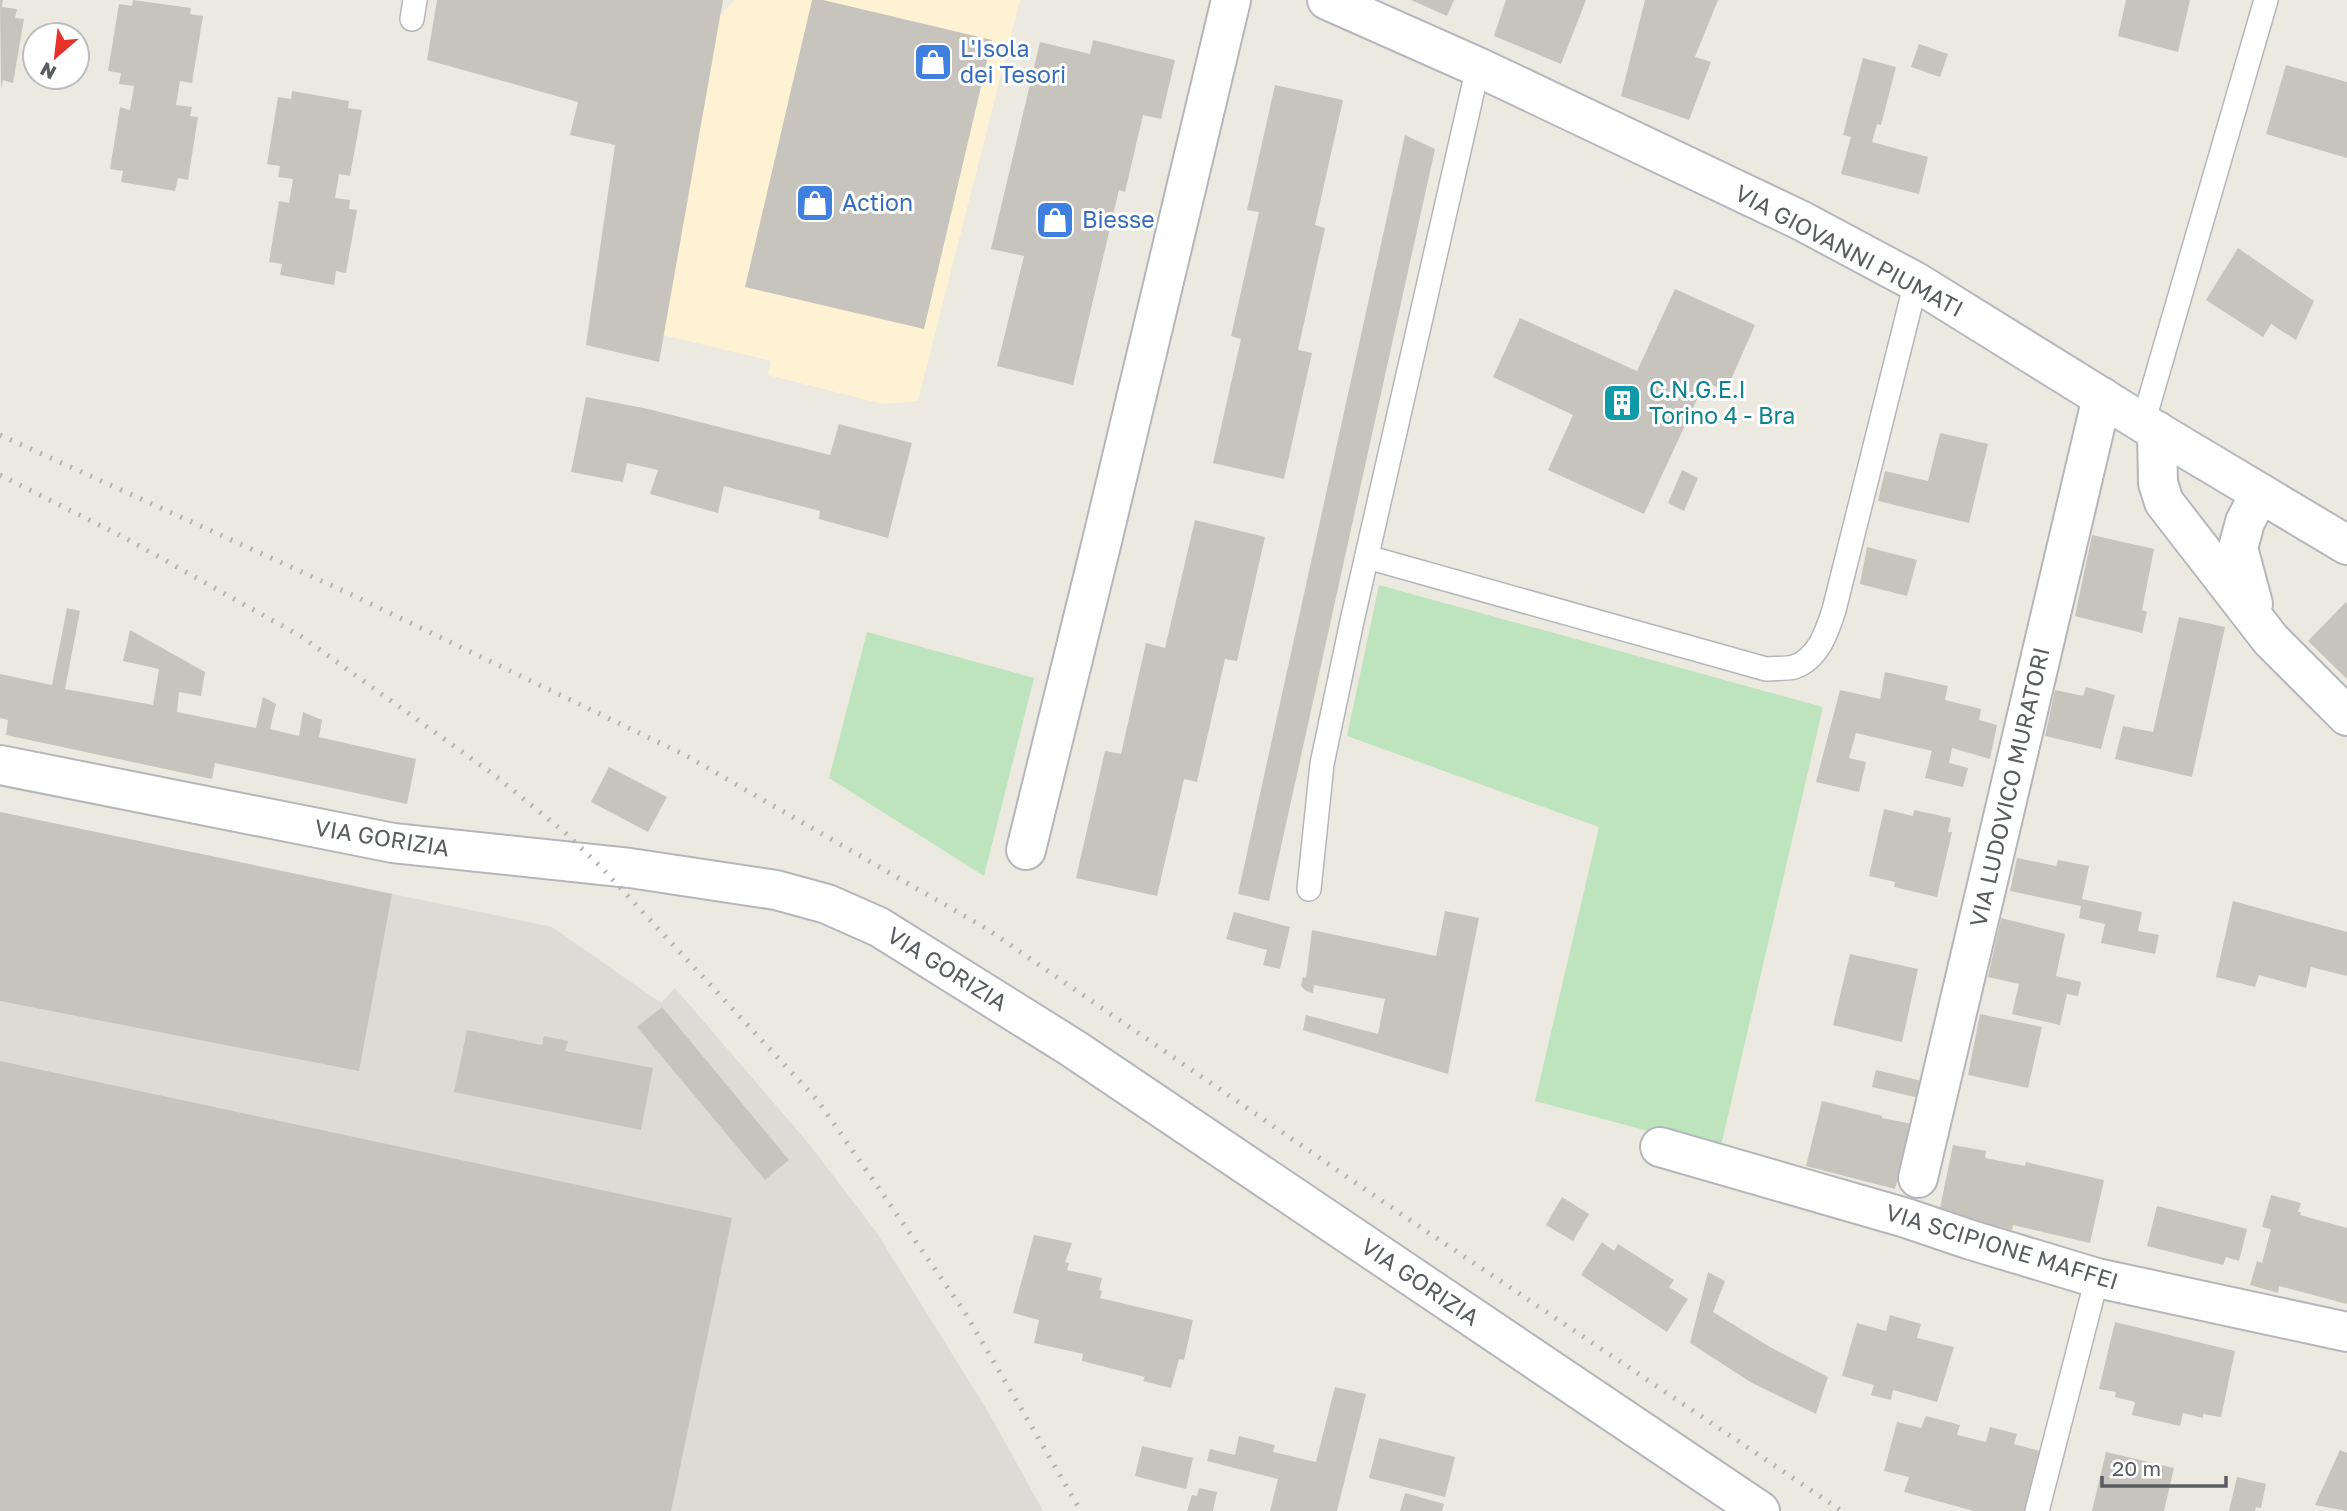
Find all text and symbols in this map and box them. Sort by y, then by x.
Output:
north arrow [21,21,91,91]
place label: L'Isola dei Tesori [960,34,1066,88]
shop icon: L'Isola dei Tesori [912,41,954,83]
text: N [36,58,60,85]
street label: VIA GIOVANNI PIUMATI [1731,178,1968,322]
shop icon: Action [794,182,836,224]
place label: Action [842,188,913,216]
shop icon: Biesse [1034,199,1076,241]
place label: Biesse [1082,205,1155,233]
place label: C.N.G.E.I Torino 4 - Bra [1649,375,1795,429]
building icon: C.N.G.E.I Torino 4 - Bra [1601,382,1643,424]
street label: VIA LUDOVICO MURATORI [1963,644,2055,929]
street label: VIA GORIZIA [313,813,452,862]
street label: VIA GORIZIA [882,920,1013,1016]
street label: VIA SCIPIONE MAFFEI [1883,1197,2122,1295]
street label: VIA GORIZIA [1356,1231,1485,1331]
scale bar [2102,1444,2226,1488]
text: 20 m [2112,1455,2161,1481]

